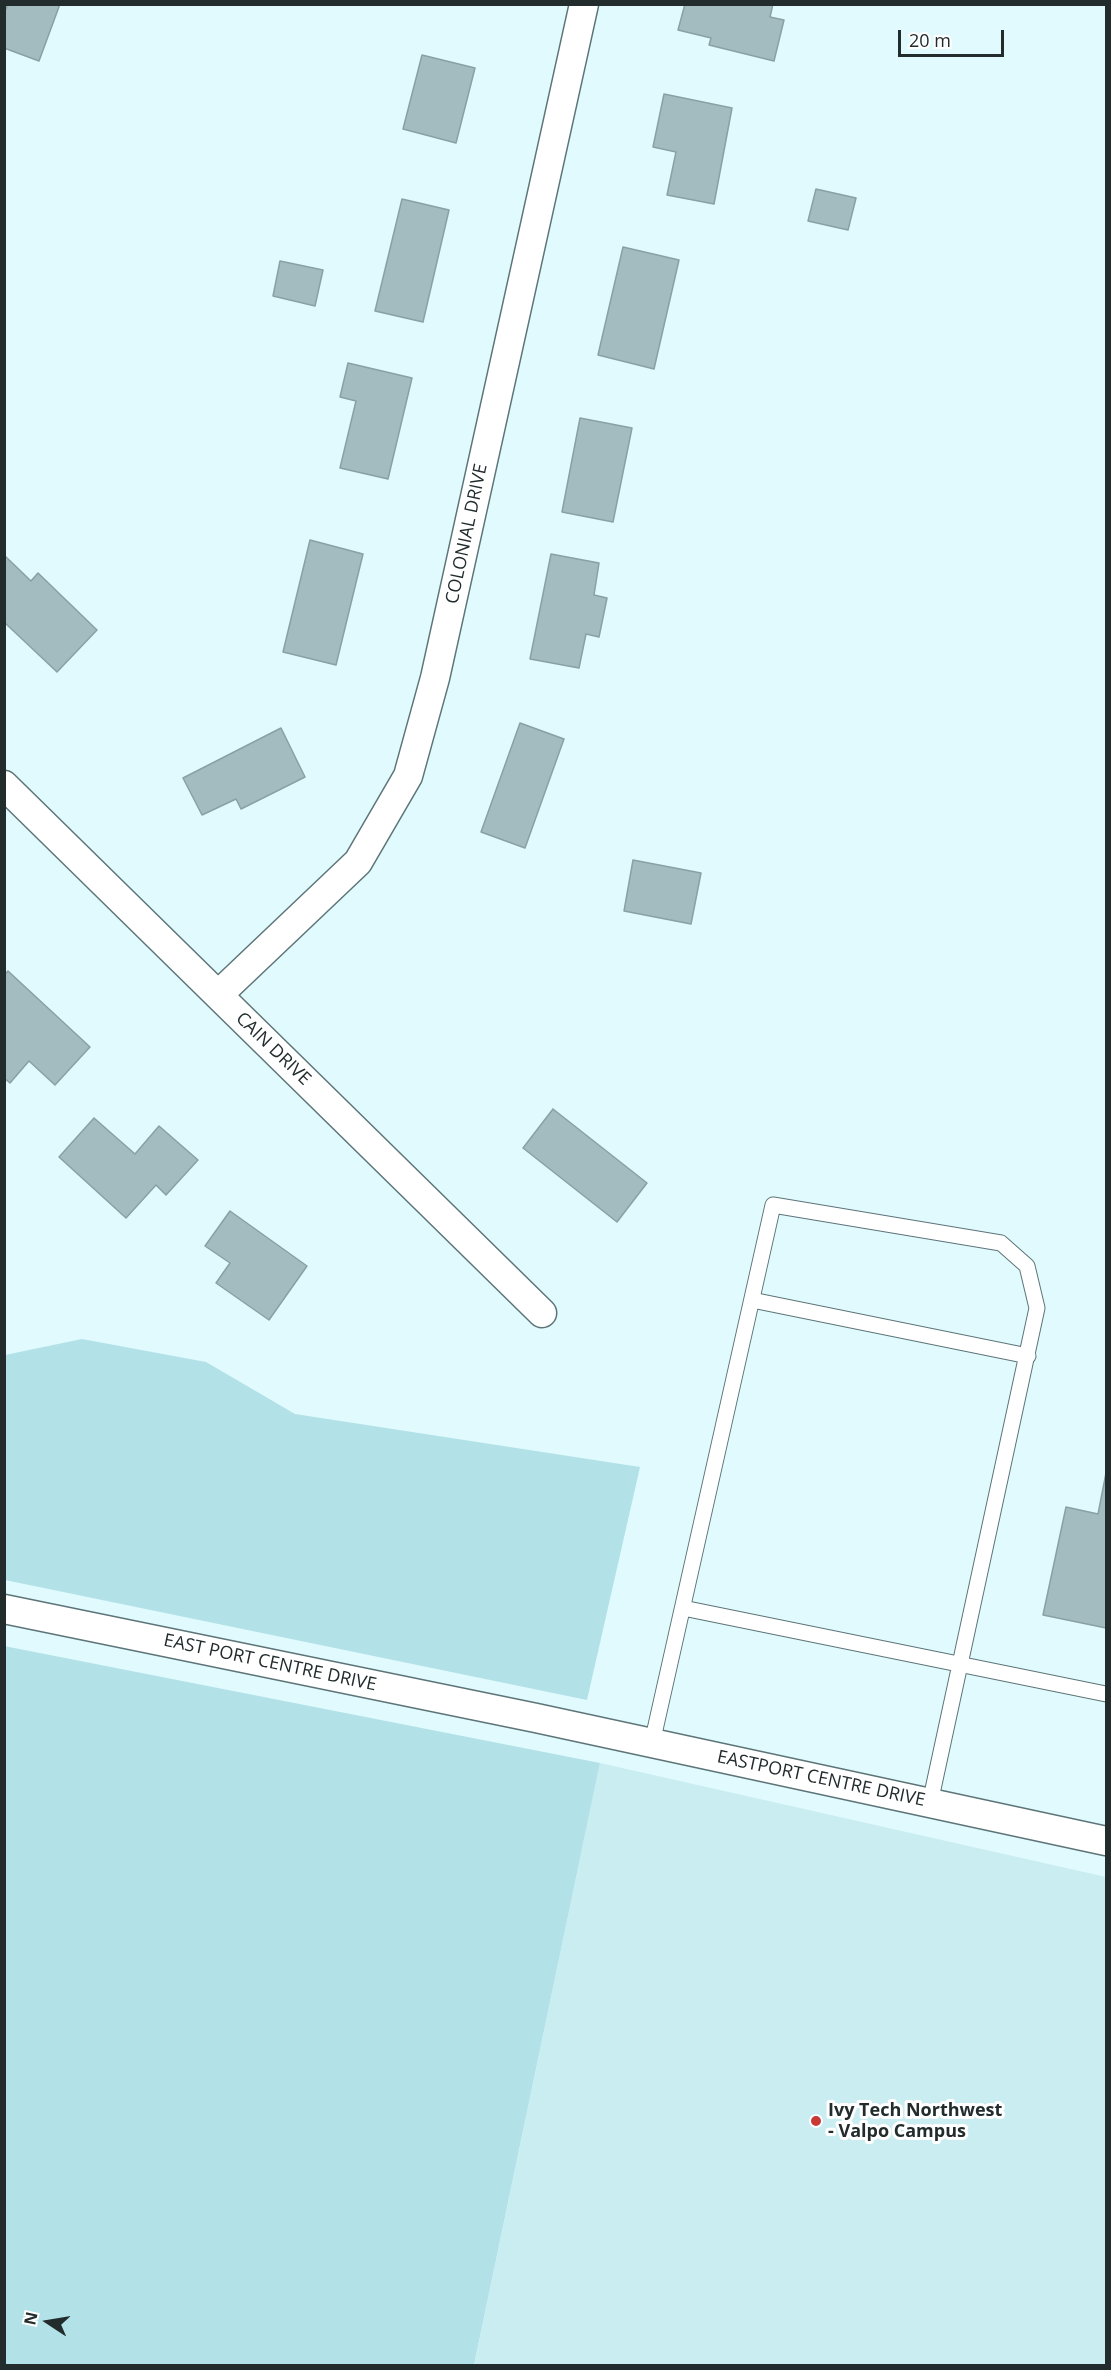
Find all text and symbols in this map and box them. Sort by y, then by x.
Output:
scale bar [901,18,1008,56]
text: 20 m [909,28,951,52]
street label: COLONIAL DRIVE [442,462,492,606]
street label: CAIN DRIVE [231,1008,315,1090]
street label: EAST PORT CENTRE DRIVE [162,1630,378,1696]
street label: EASTPORT CENTRE DRIVE [715,1746,927,1812]
place label: Ivy Tech Northwest - Valpo Campus [828,2100,1002,2142]
marker: Ivy Tech Northwest - Valpo Campus [809,2114,823,2128]
north arrow [18,2292,78,2352]
text: N [18,2310,43,2327]

